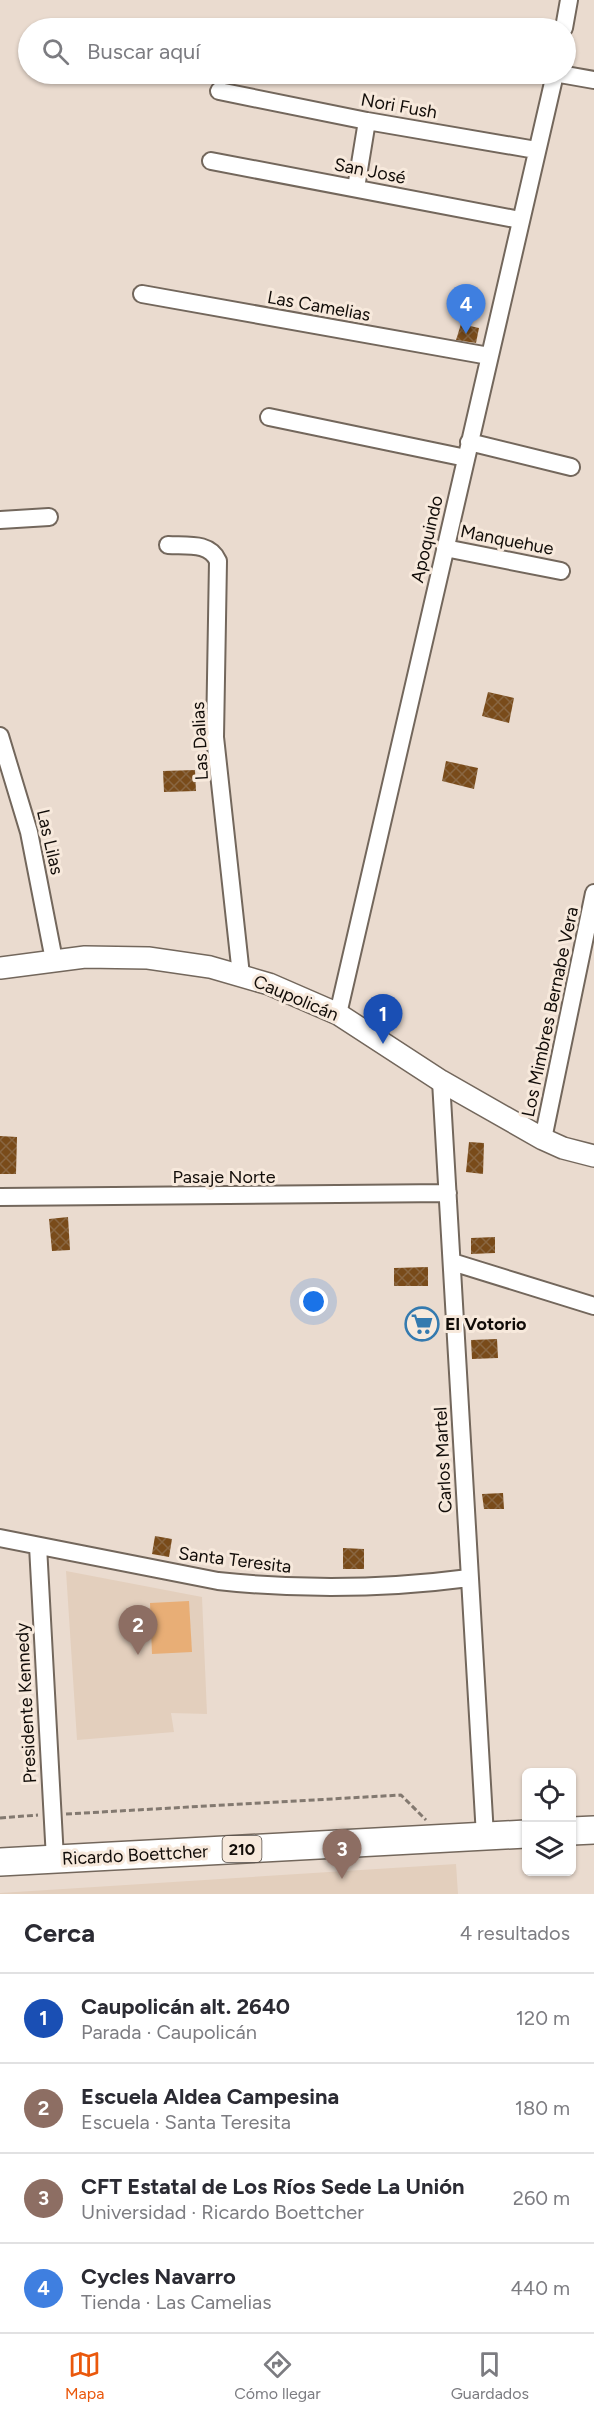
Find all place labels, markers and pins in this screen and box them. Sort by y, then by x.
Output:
pin: 4 [446,284,486,334]
pin: 1 [364,994,403,1044]
supermarket icon: El Votorio [404,1306,440,1342]
place label: El Votorio [445,1313,527,1335]
pin: 2 [118,1606,158,1655]
pin: 3 [322,1830,362,1879]

